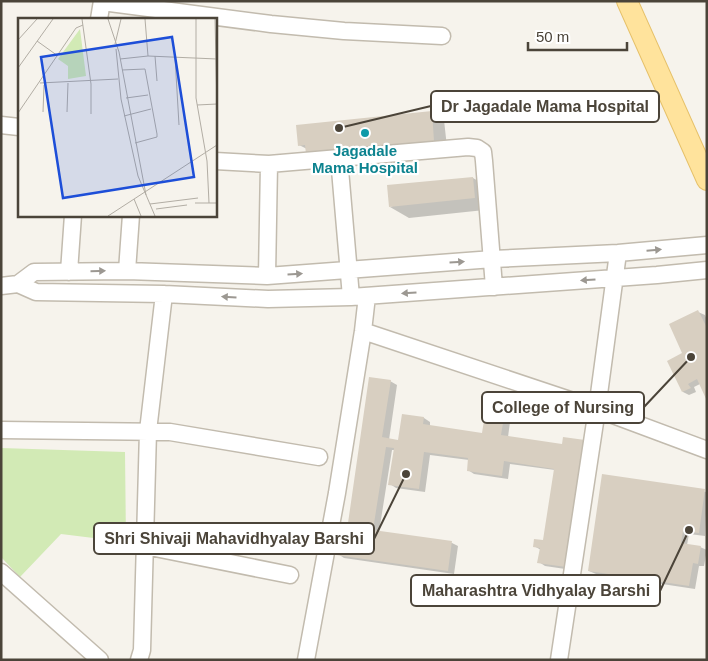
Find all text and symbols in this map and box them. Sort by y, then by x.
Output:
inset map [18,18,216,216]
scale bar [528,20,627,52]
text: 50 m [536,28,569,45]
callout: Dr Jagadale Mama Hospital [431,91,659,122]
text: Dr Jagadale Mama Hospital [441,98,649,115]
marker: Jagadale Mama Hospital [359,127,371,139]
place label: Jagadale Mama Hospital [312,142,418,176]
one-way arrow [647,246,663,254]
one-way arrow [450,258,466,266]
one-way arrow [90,267,106,275]
one-way arrow [287,269,303,277]
one-way arrow [580,276,596,284]
one-way arrow [401,289,417,297]
one-way arrow [221,293,237,301]
callout: College of Nursing [482,392,644,423]
text: College of Nursing [492,399,634,416]
callout: Shri Shivaji Mahavidhyalay Barshi [94,523,374,554]
text: Shri Shivaji Mahavidhyalay Barshi [104,530,364,547]
callout: Maharashtra Vidhyalay Barshi [411,575,660,606]
text: Maharashtra Vidhyalay Barshi [422,582,650,599]

